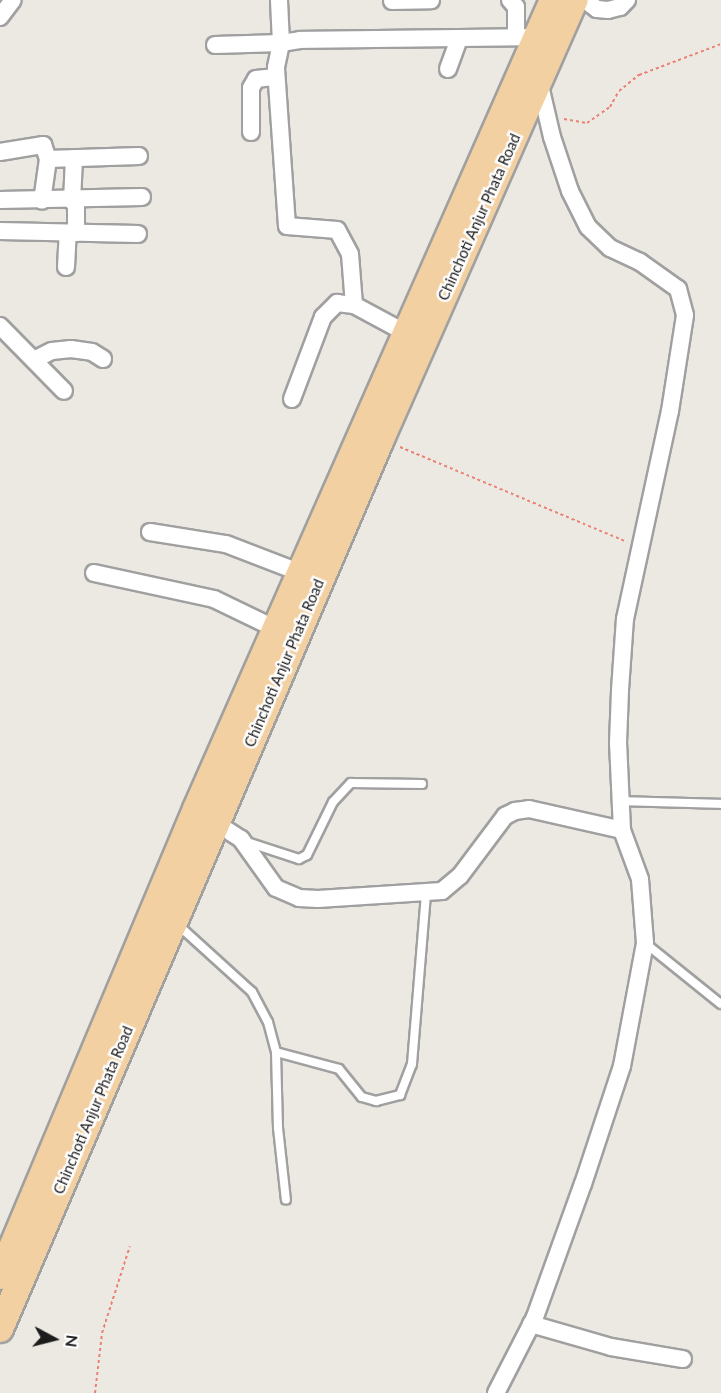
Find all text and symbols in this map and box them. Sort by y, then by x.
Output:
street label: Chinchoti Anjur Phata Road [434,130,524,304]
street label: Chinchoti Anjur Phata Road [240,576,328,750]
street label: Chinchoti Anjur Phata Road [49,1023,137,1197]
north arrow [24,1309,84,1369]
text: N [62,1334,83,1349]

